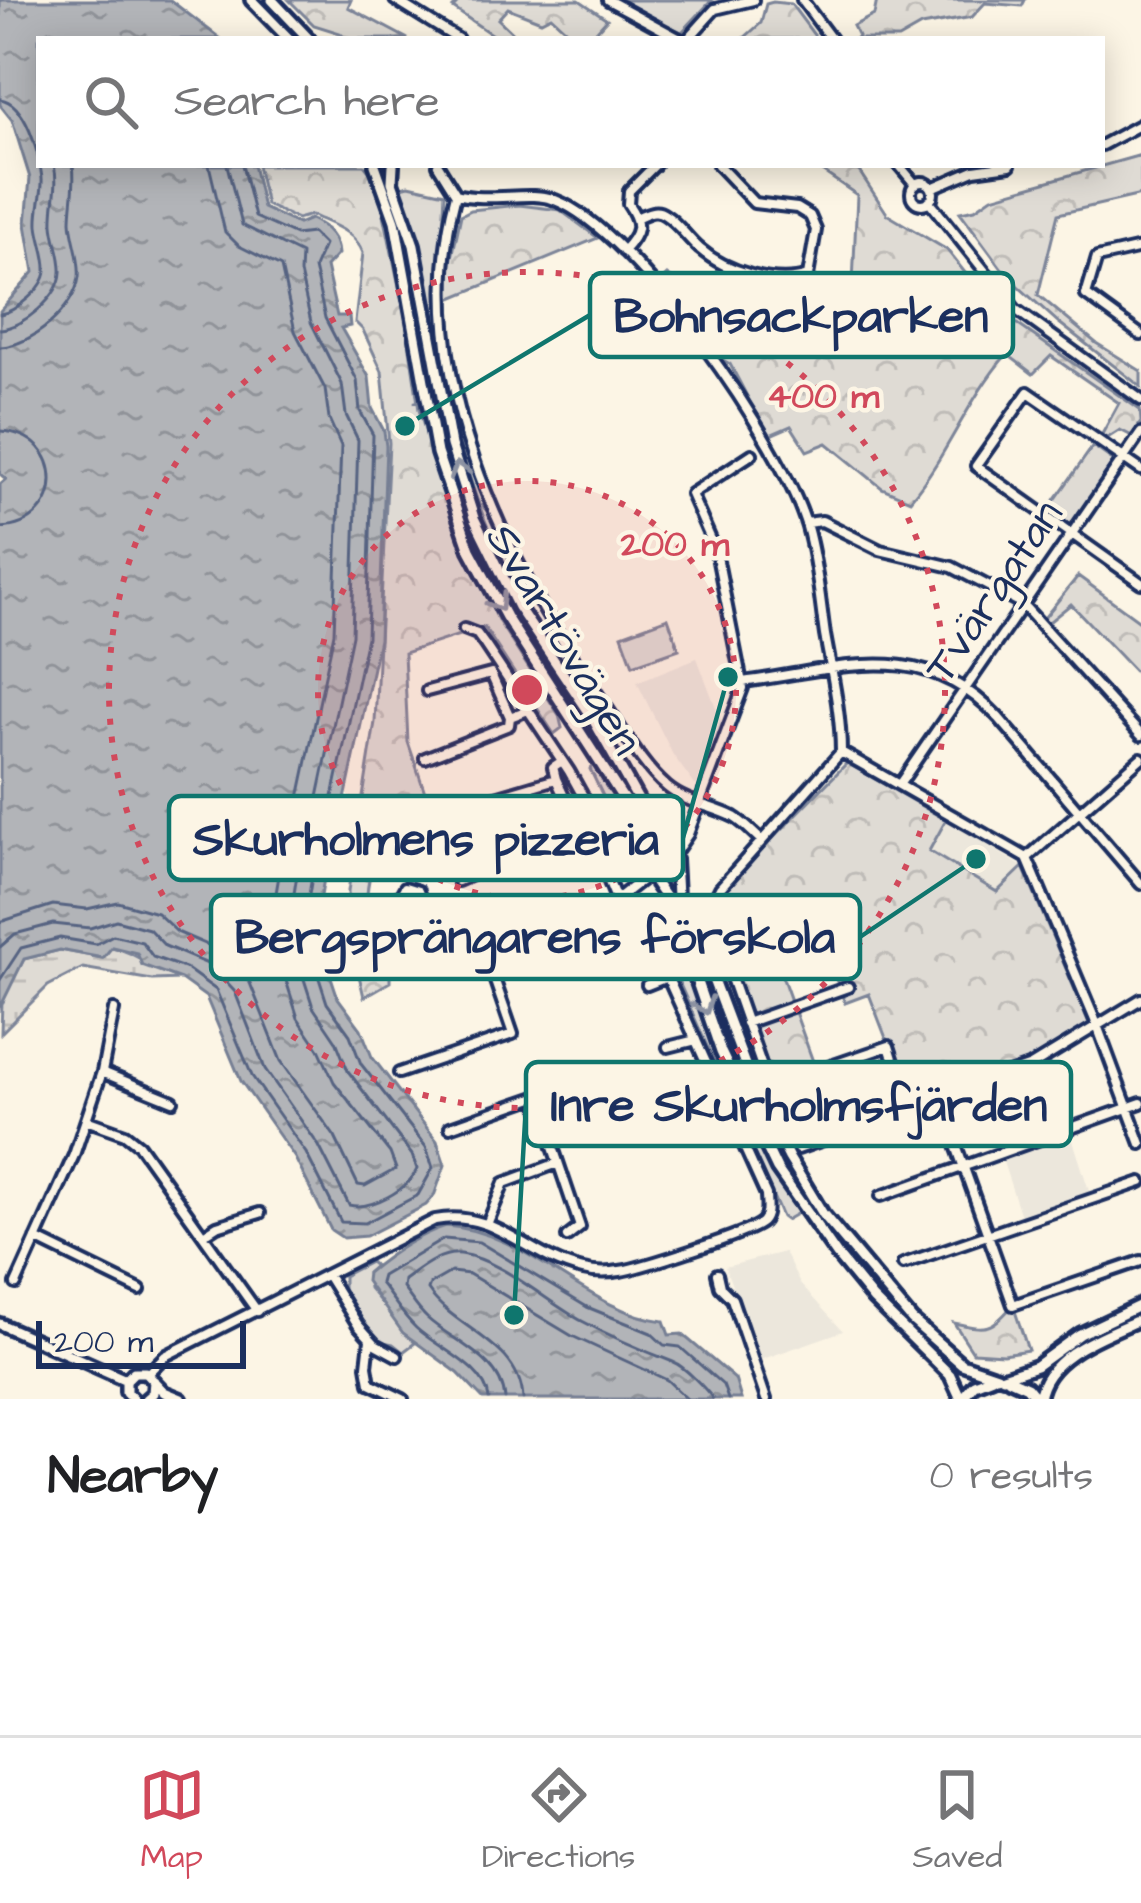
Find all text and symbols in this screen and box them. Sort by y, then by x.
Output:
search box [36,36,1105,168]
icon: search [78,69,144,135]
text: Search here [174,71,440,133]
callout: Bohnsackparken [590,273,1013,357]
text: Bohnsackparken [614,285,988,352]
text: 400 m [767,371,880,422]
one-way arrow [448,460,473,481]
street label: Tvärgatan [910,488,1079,696]
street label: Svartövägen [470,512,657,767]
text: 200 m [620,519,730,570]
one-way arrow [484,590,507,612]
centre of rings [506,669,548,711]
callout: Skurholmens pizzeria [169,796,683,880]
text: Skurholmens pizzeria [192,808,659,875]
callout: Bergsprängarens förskola [211,895,860,979]
text: Bergsprängarens förskola [235,906,836,974]
one-way arrow [690,994,714,1015]
callout: Inre Skurholmsfjärden [526,1062,1071,1146]
text: Inre Skurholmsfjärden [551,1074,1047,1140]
scale bar [36,1315,246,1368]
text: 200 m [54,1319,153,1365]
text: Nearby [48,1442,218,1513]
text: 0 results [929,1450,1093,1504]
tab: Map [139,1762,205,1880]
tab: Directions [482,1762,635,1880]
tab: Saved [912,1762,1002,1880]

